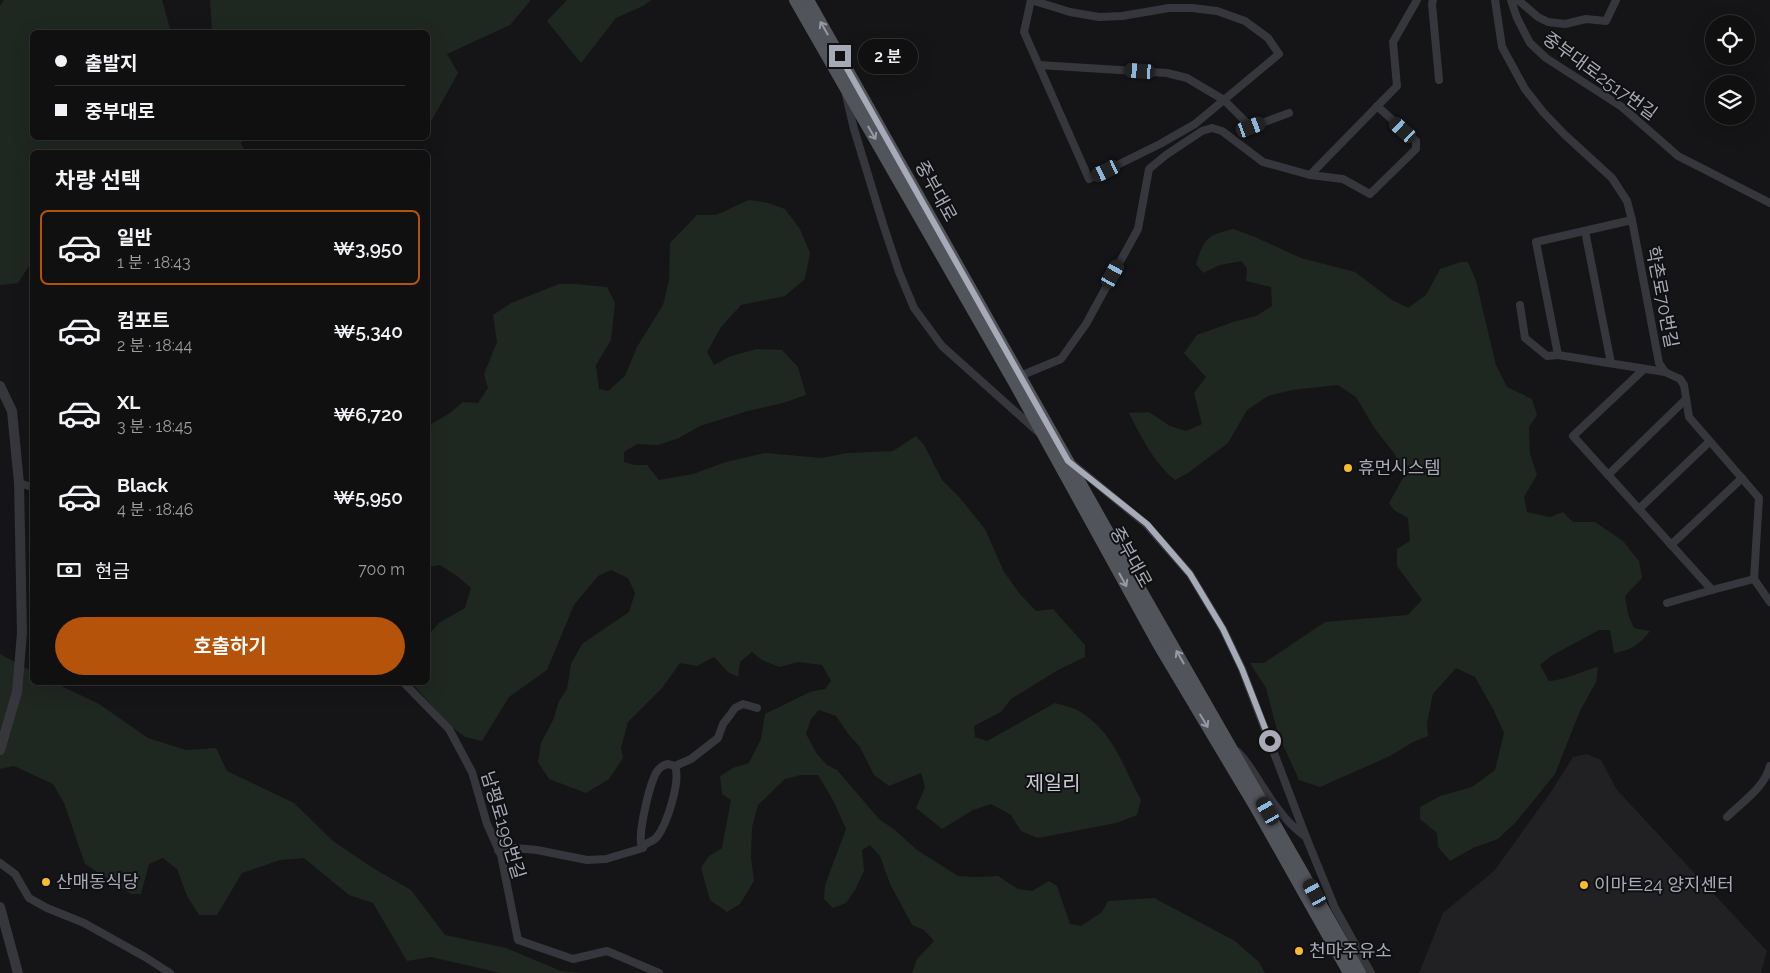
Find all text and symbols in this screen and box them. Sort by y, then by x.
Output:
map controls [1705,15,1755,125]
button: locate [1705,15,1755,65]
one-way arrow [819,21,829,36]
street label: 중부대로2517번길 [1539,27,1661,124]
callout: 2 분 [858,38,918,74]
route end [829,45,851,67]
text: 2 분 [874,47,902,66]
text: 출발지 [85,52,137,74]
car [1124,62,1155,80]
button: layers [1705,75,1755,125]
text: 중부대로 [85,100,155,122]
car [1386,114,1419,146]
car [1234,115,1267,139]
one-way arrow [867,126,877,140]
street label: 중부대로 [911,157,962,225]
car [1089,158,1122,184]
text: 차량 선택 [55,167,141,193]
icon: car [57,225,102,270]
text: 일반 [117,226,152,248]
text: ₩3,950 [333,237,403,259]
street label: 학촌로70번길 [1642,244,1683,350]
text: 1 분 · 18:43 [117,253,190,272]
car [1099,257,1126,291]
icon: car [57,308,102,353]
text: 컴포트 [117,309,169,331]
text: ₩5,340 [334,320,403,342]
text: 2 분 · 18:44 [117,336,192,355]
icon: car [57,391,102,436]
text: XL [117,391,140,413]
text: ₩6,720 [333,403,403,425]
text: 3 분 · 18:45 [117,417,192,436]
place label: 휴먼시스템 [1358,457,1441,478]
marker: 휴먼시스템 [1342,462,1354,474]
icon: car [57,474,102,519]
text: Black [117,474,168,496]
text: ₩5,950 [333,486,403,508]
text: 4 분 · 18:46 [117,500,193,519]
street label: 중부대로 [1106,523,1157,591]
icon: cash [55,556,83,584]
text: 현금 [95,560,130,582]
text: 700 m [358,560,405,579]
one-way arrow [1118,572,1128,587]
button: 호출하기 [55,617,405,675]
one-way arrow [1174,650,1184,665]
one-way arrow [1199,713,1209,727]
route start [1259,730,1281,752]
street label: 남평로199번길 [477,768,530,881]
district label: 제일리 [1025,771,1081,795]
car [1254,794,1281,828]
place label: 산매동식당 [56,871,139,892]
place label: 이마트24 양지센터 [1594,874,1734,895]
marker: 산매동식당 [40,876,52,888]
car [1301,876,1328,910]
marker: 이마트24 양지센터 [1578,879,1590,891]
place label: 천마주유소 [1309,940,1392,961]
marker: 천마주유소 [1293,945,1305,957]

